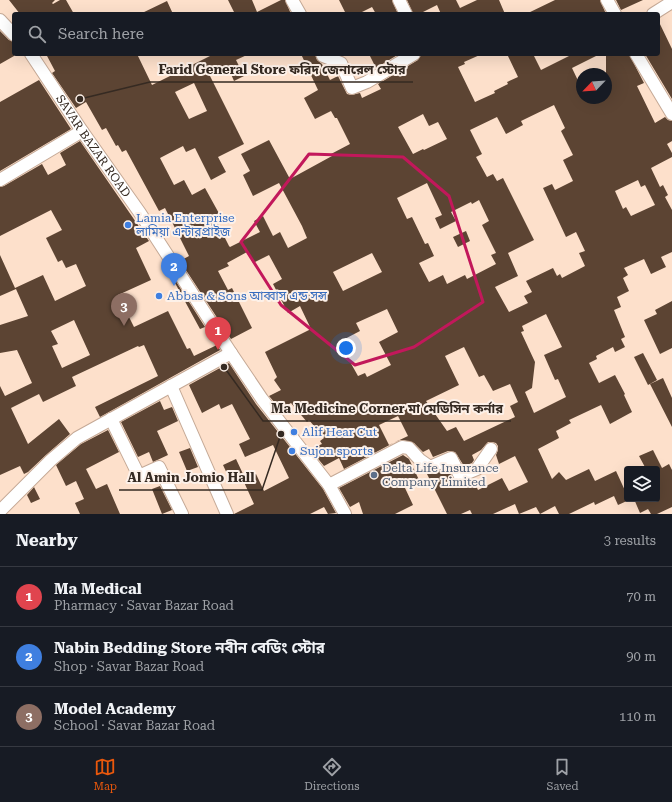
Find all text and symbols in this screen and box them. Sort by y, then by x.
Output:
search box [12,12,660,56]
icon: search [26,23,48,45]
text: Search here [58,25,144,43]
callout: Farid General Store ফরিদ জেনারেল স্টোর [150,57,413,82]
text: Farid General Store ফরিদ জেনারেল স্টোর [158,62,406,77]
north arrow [576,68,612,104]
street label: SAVAR BAZAR ROAD [53,92,134,200]
place label: Lamia Enterprise লামিয়া এন্টারপ্রাইজ [135,211,235,239]
marker: Lamia Enterprise লামিয়া এন্টারপ্রাইজ [123,220,133,230]
pin: 2 [161,253,187,286]
place label: Abbas & Sons আব্বাস এন্ড সন্স [167,289,327,303]
marker: Abbas & Sons আব্বাস এন্ড সন্স [154,291,164,301]
pin: 3 [111,293,137,326]
pin: 1 [205,317,231,350]
your location [336,338,356,358]
callout: Ma Medicine Corner মা মেডিসিন কর্নার [263,396,511,421]
text: Ma Medicine Corner মা মেডিসিন কর্নার [271,401,503,416]
place label: Alif Hear Cut [302,425,378,439]
marker: Alif Hear Cut [289,427,299,437]
place label: Sujon sports [300,444,373,458]
marker: Sujon sports [287,446,297,456]
place label: Delta Life Insurance Company Limited [382,461,499,489]
callout: Al Amin Jomio Hall [119,465,262,490]
map controls [624,466,660,502]
button: layers [624,466,660,502]
text: Al Amin Jomio Hall [128,470,255,485]
marker: Delta Life Insurance Company Limited [369,470,379,480]
text: Nearby [16,530,78,550]
text: 3 results [604,533,656,548]
text: Ma Medical [54,580,142,598]
text: 1 [25,589,33,604]
text: 70 m [626,589,656,604]
text: Pharmacy · Savar Bazar Road [54,598,234,613]
text: Nabin Bedding Store নবীন বেডিং স্টোর [54,639,325,657]
text: 2 [25,649,33,664]
text: 90 m [626,649,656,664]
text: Shop · Savar Bazar Road [54,659,204,674]
text: Model Academy [54,700,176,718]
text: 3 [25,709,33,724]
text: 110 m [619,709,656,724]
text: School · Savar Bazar Road [54,718,215,733]
tab: Map [94,756,117,793]
tab: Directions [304,756,359,793]
tab: Saved [547,756,578,793]

